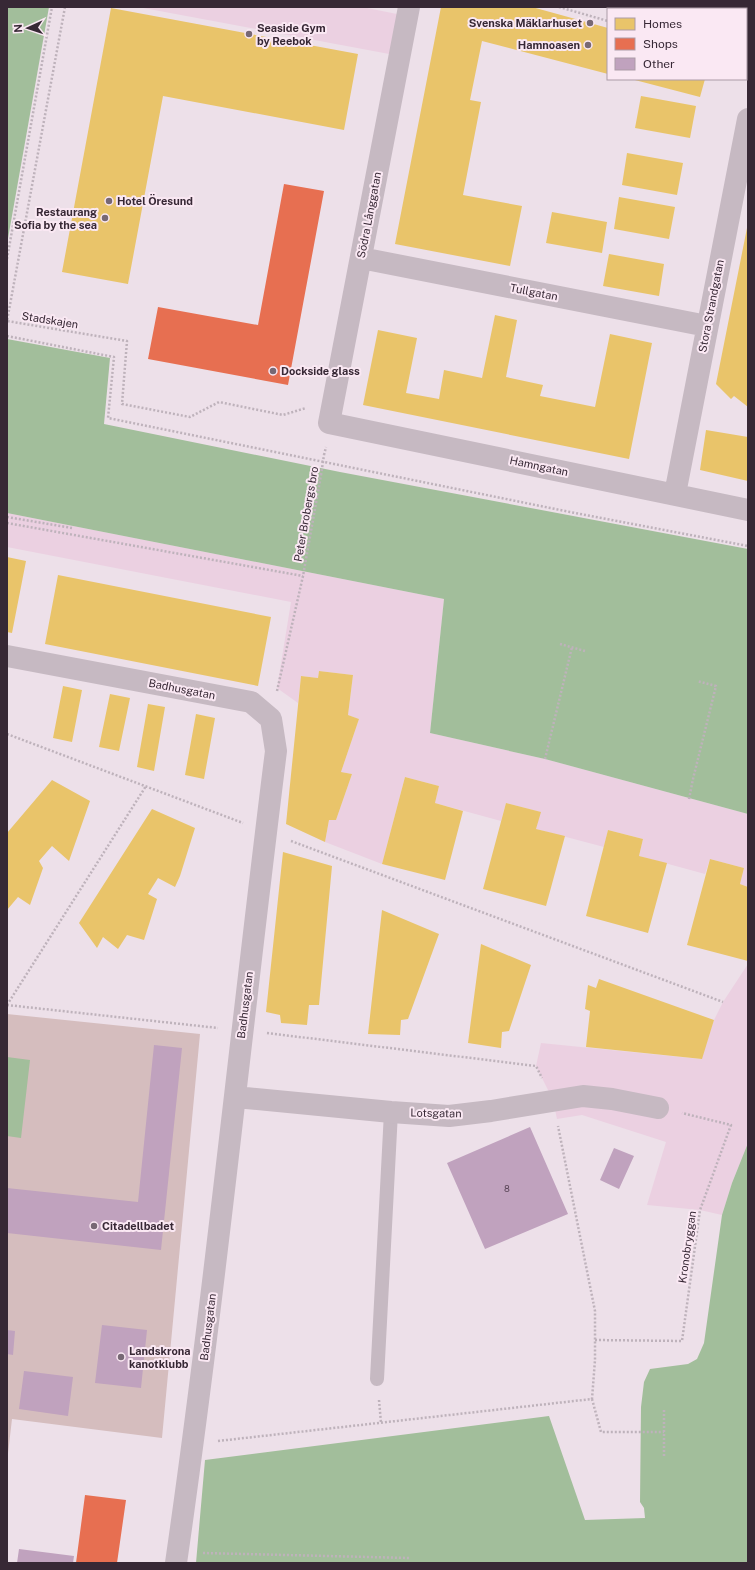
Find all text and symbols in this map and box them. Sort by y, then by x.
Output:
north arrow [8,8,48,48]
legend [607,8,747,80]
place label: Svenska Mäklarhuset [469,17,582,29]
text: Homes [643,17,682,31]
marker: Svenska Mäklarhuset [585,18,595,28]
place label: Seaside Gym by Reebok [257,22,326,47]
text: N [12,24,24,33]
marker: Seaside Gym by Reebok [244,29,254,39]
text: Shops [643,37,678,51]
place label: Hamnoasen [518,39,580,51]
marker: Hamnoasen [583,40,593,50]
text: Other [643,57,675,71]
street label: Södra Långgatan [355,171,383,259]
place label: Hotel Öresund [117,193,193,207]
marker: Hotel Öresund [104,196,114,206]
place label: Restaurang Sofia by the sea [14,206,97,231]
marker: Restaurang Sofia by the sea [100,213,110,223]
street label: Stora Strandgatan [696,259,726,353]
street label: Tullgatan [509,282,559,302]
street label: Stadskajen [21,310,79,330]
place label: Dockside glass [281,365,360,377]
marker: Dockside glass [268,366,278,376]
street label: Hamngatan [509,454,569,478]
street label: Peter Brobergs bro [292,465,320,563]
street label: Badhusgatan [148,677,216,701]
street label: Badhusgatan [235,971,255,1039]
street label: Lotsgatan [410,1107,462,1119]
house number: 8 [504,1183,510,1194]
street label: Kronobryggan [676,1210,698,1284]
place label: Citadellbadet [102,1220,174,1232]
marker: Citadellbadet [89,1221,99,1231]
street label: Badhusgatan [198,1293,218,1361]
place label: Landskrona kanotklubb [129,1345,190,1370]
marker: Landskrona kanotklubb [116,1352,126,1362]

